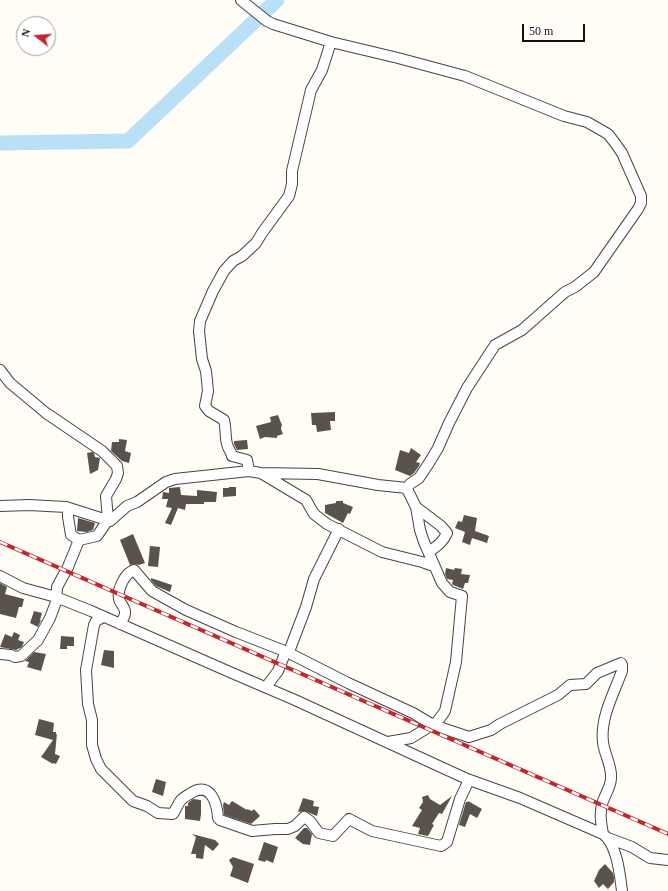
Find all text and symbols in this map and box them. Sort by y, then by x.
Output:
north arrow [16,16,56,56]
scale bar [524,16,587,42]
text: 50 m [529,24,553,38]
text: N [19,27,32,38]

